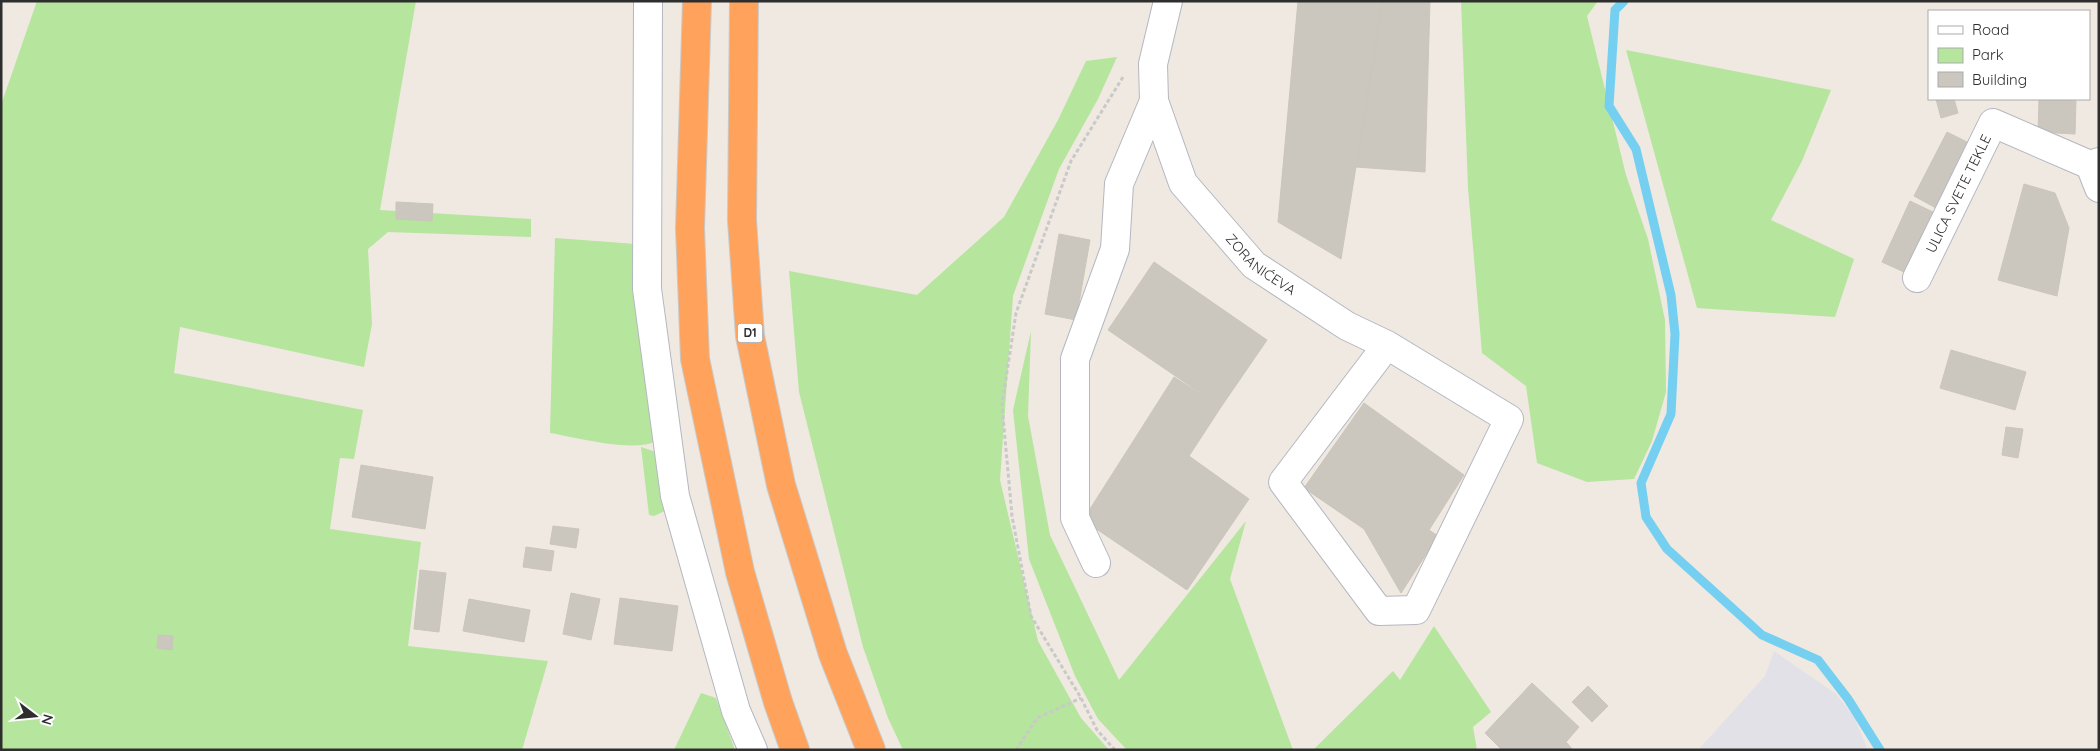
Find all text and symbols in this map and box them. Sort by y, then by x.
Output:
legend [1928,10,2090,100]
text: Road [1972,20,2009,39]
text: Park [1972,45,2004,64]
text: Building [1972,70,2027,89]
street label: ULICA SVETE TEKLE [1922,131,1995,256]
street label: ZORANIĆEVA [1222,230,1299,299]
road number: D1 [738,323,762,342]
north arrow [10,691,60,741]
text: N [37,712,58,727]

